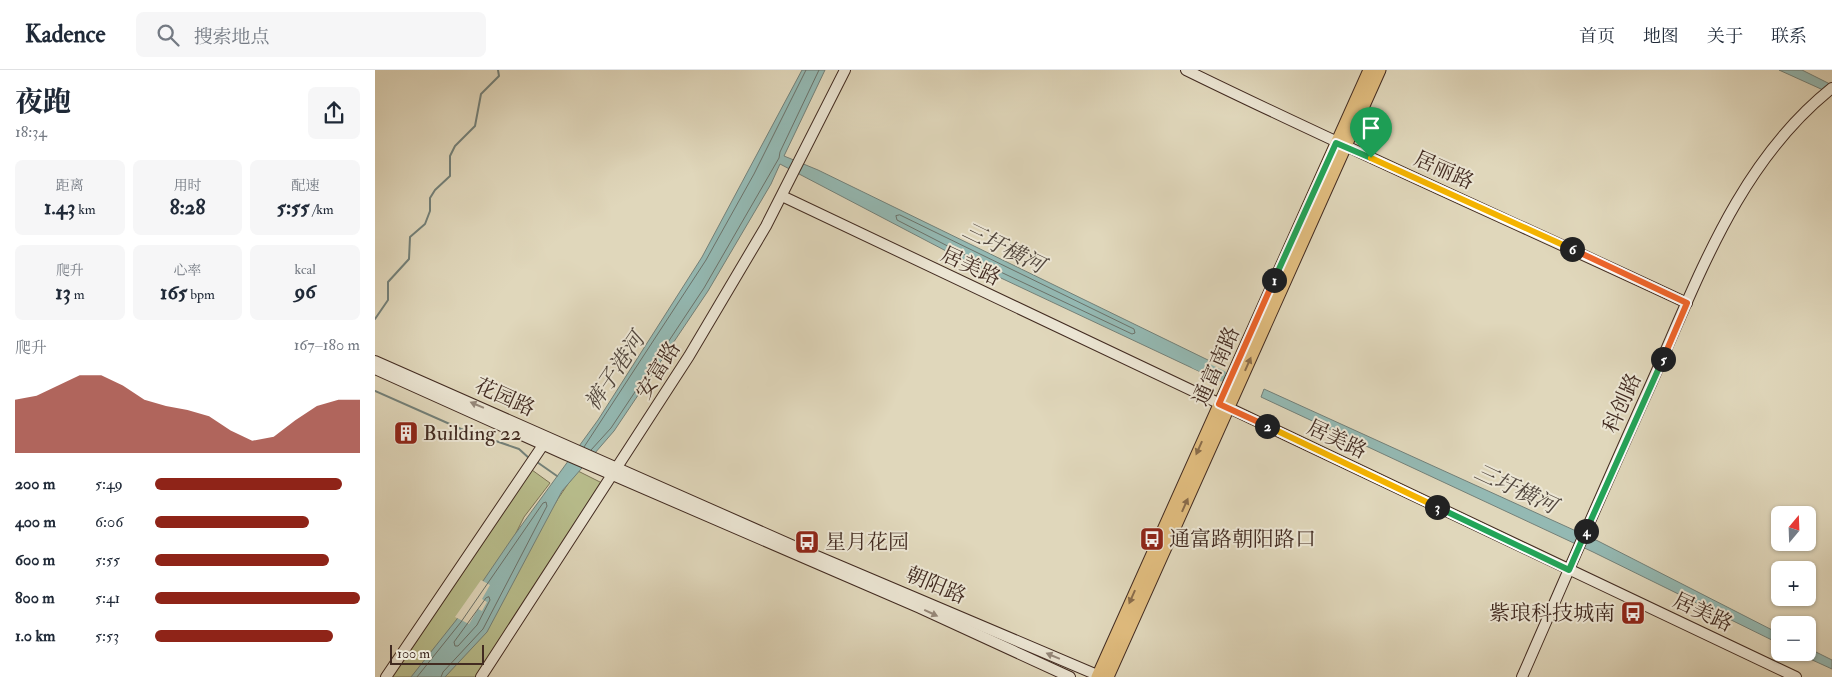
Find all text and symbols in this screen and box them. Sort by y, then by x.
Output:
search box [136,12,486,57]
text: Kadence [25,19,106,50]
icon: search [154,21,182,49]
text: 搜索地点 [194,25,270,49]
text: 首页 [1579,25,1615,48]
text: 地图 [1643,25,1679,48]
text: 关于 [1707,25,1743,48]
text: 联系 [1771,25,1807,48]
text: 夜跑 [15,85,71,120]
button: share [308,87,360,139]
pin [1350,107,1392,158]
icon: arrive [1357,114,1385,142]
text: 18:34 [15,122,47,142]
street label: 居丽路 [1410,145,1478,196]
text: 距离 [56,177,84,194]
text: 用时 [173,177,201,194]
text: 配速 [291,177,319,194]
text: 1.43 [44,194,75,221]
text: 8:28 [170,194,205,221]
text: 5:55 [277,194,310,221]
text: km [75,201,96,218]
text: /km [310,201,334,218]
water label: 三圩横河 [958,216,1053,282]
pin: 6 [1559,236,1585,262]
street label: 居美路 [937,241,1005,292]
text: 6 [1569,241,1576,258]
text: kcal [294,261,316,278]
text: 爬升 [56,262,84,279]
text: 心率 [173,262,201,279]
pin: 1 [1261,268,1287,292]
text: 1 [1272,272,1277,289]
text: 96 [294,278,316,305]
text: 13 [55,279,71,306]
text: 165 [160,279,187,306]
text: m [71,286,85,303]
text: bpm [187,286,215,303]
street label: 通富南路 [1187,322,1246,410]
water label: 裤子港河 [579,324,653,416]
text: 167–180 m [294,335,360,355]
street label: 安富路 [630,336,687,404]
text: 爬升 [15,338,47,358]
pin: 5 [1651,346,1675,372]
text: 5 [1660,351,1667,368]
one-way arrow [1245,357,1253,371]
street label: 科创路 [1597,369,1648,437]
street label: 花园路 [471,372,539,423]
one-way arrow [470,400,484,408]
pin: 2 [1255,414,1279,438]
street label: 居美路 [1303,414,1371,465]
text: 2 [1264,418,1271,435]
building icon: Building 22 [393,420,419,446]
place label: Building 22 [423,420,521,447]
one-way arrow [1194,441,1203,456]
water label: 三圩横河 [1470,458,1565,522]
text: 200 m [15,474,55,494]
text: 5:49 [95,474,123,494]
pin: 3 [1425,494,1449,520]
one-way arrow [1182,498,1190,512]
text: 3 [1435,499,1440,516]
north arrow [1771,506,1816,551]
map controls [1771,506,1816,661]
text: 400 m [15,512,56,532]
text: 6:06 [95,512,123,532]
pin: 4 [1573,518,1599,544]
text: 4 [1583,523,1590,540]
bus stop icon: 通富路朝阳路口 [1139,526,1165,552]
place label: 通富路朝阳路口 [1169,526,1316,553]
bus stop icon: 星月花园 [794,529,820,555]
place label: 星月花园 [825,529,909,556]
text: 600 m [15,550,55,570]
text: 5:55 [95,550,120,570]
street label: 朝阳路 [902,561,970,610]
button: + [1771,561,1816,606]
street label: 居美路 [1669,587,1737,638]
text: 800 m [15,588,55,608]
text: 5:41 [95,588,120,608]
one-way arrow [1128,590,1136,604]
place label: 紫琅科技城南 [1489,600,1615,627]
bus stop icon: 紫琅科技城南 [1620,600,1646,626]
one-way arrow [924,609,938,617]
button: − [1771,616,1816,661]
text: 1.0 km [15,626,55,646]
text: 5:53 [95,626,119,646]
scale bar [390,642,484,665]
text: 100 m [397,645,430,662]
one-way arrow [1046,651,1060,659]

